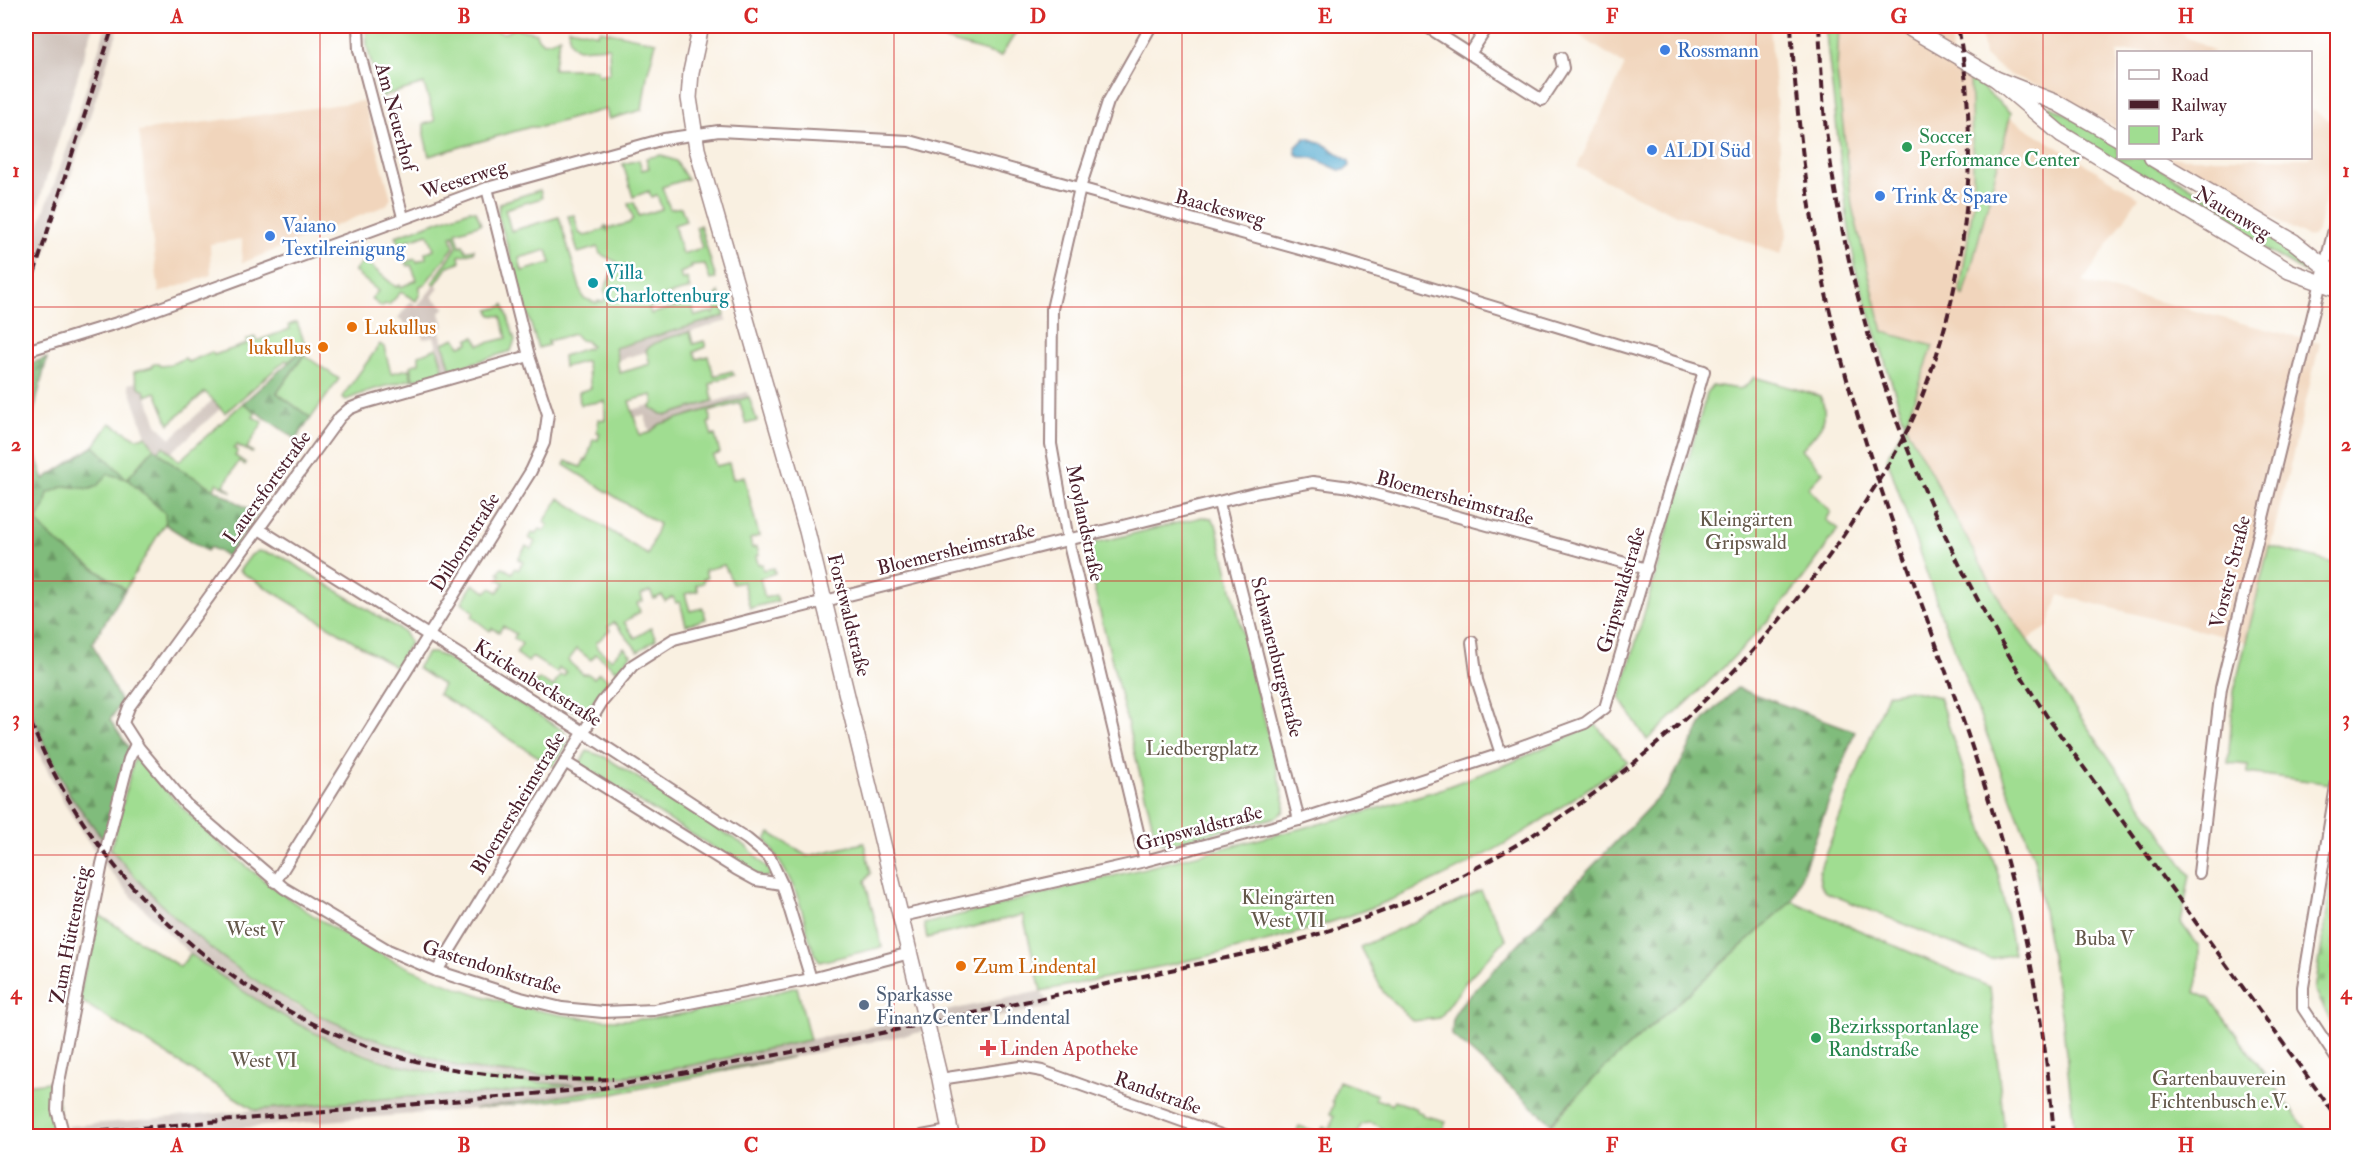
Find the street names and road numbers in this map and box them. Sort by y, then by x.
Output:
street label: Am Neuerhof [369,59,423,177]
street label: Weeserweg [417,153,511,205]
street label: Nauenweg [2190,180,2277,246]
street label: Baackesweg [1172,184,1269,232]
street label: Lauersfortstraße [218,426,316,548]
street label: Moylandstraße [1060,462,1110,584]
street label: Bloemersheimstraße [1374,465,1536,531]
street label: Dilbornstraße [425,488,505,596]
street label: Vorster Straße [2204,513,2256,631]
street label: Bloemersheimstraße [874,517,1038,581]
street label: Gripswaldstraße [1591,524,1652,656]
street label: Forstwaldstraße [822,551,876,679]
street label: Schwanenburgstraße [1245,574,1309,740]
street label: Krickenbeckstraße [469,634,607,732]
street label: Bloemersheimstraße [466,727,570,879]
street label: Gripswaldstraße [1133,799,1265,858]
street label: Zum Hüttensteig [44,863,96,1006]
street label: Gastendonkstraße [419,934,565,1000]
street label: Randstraße [1111,1066,1205,1120]

